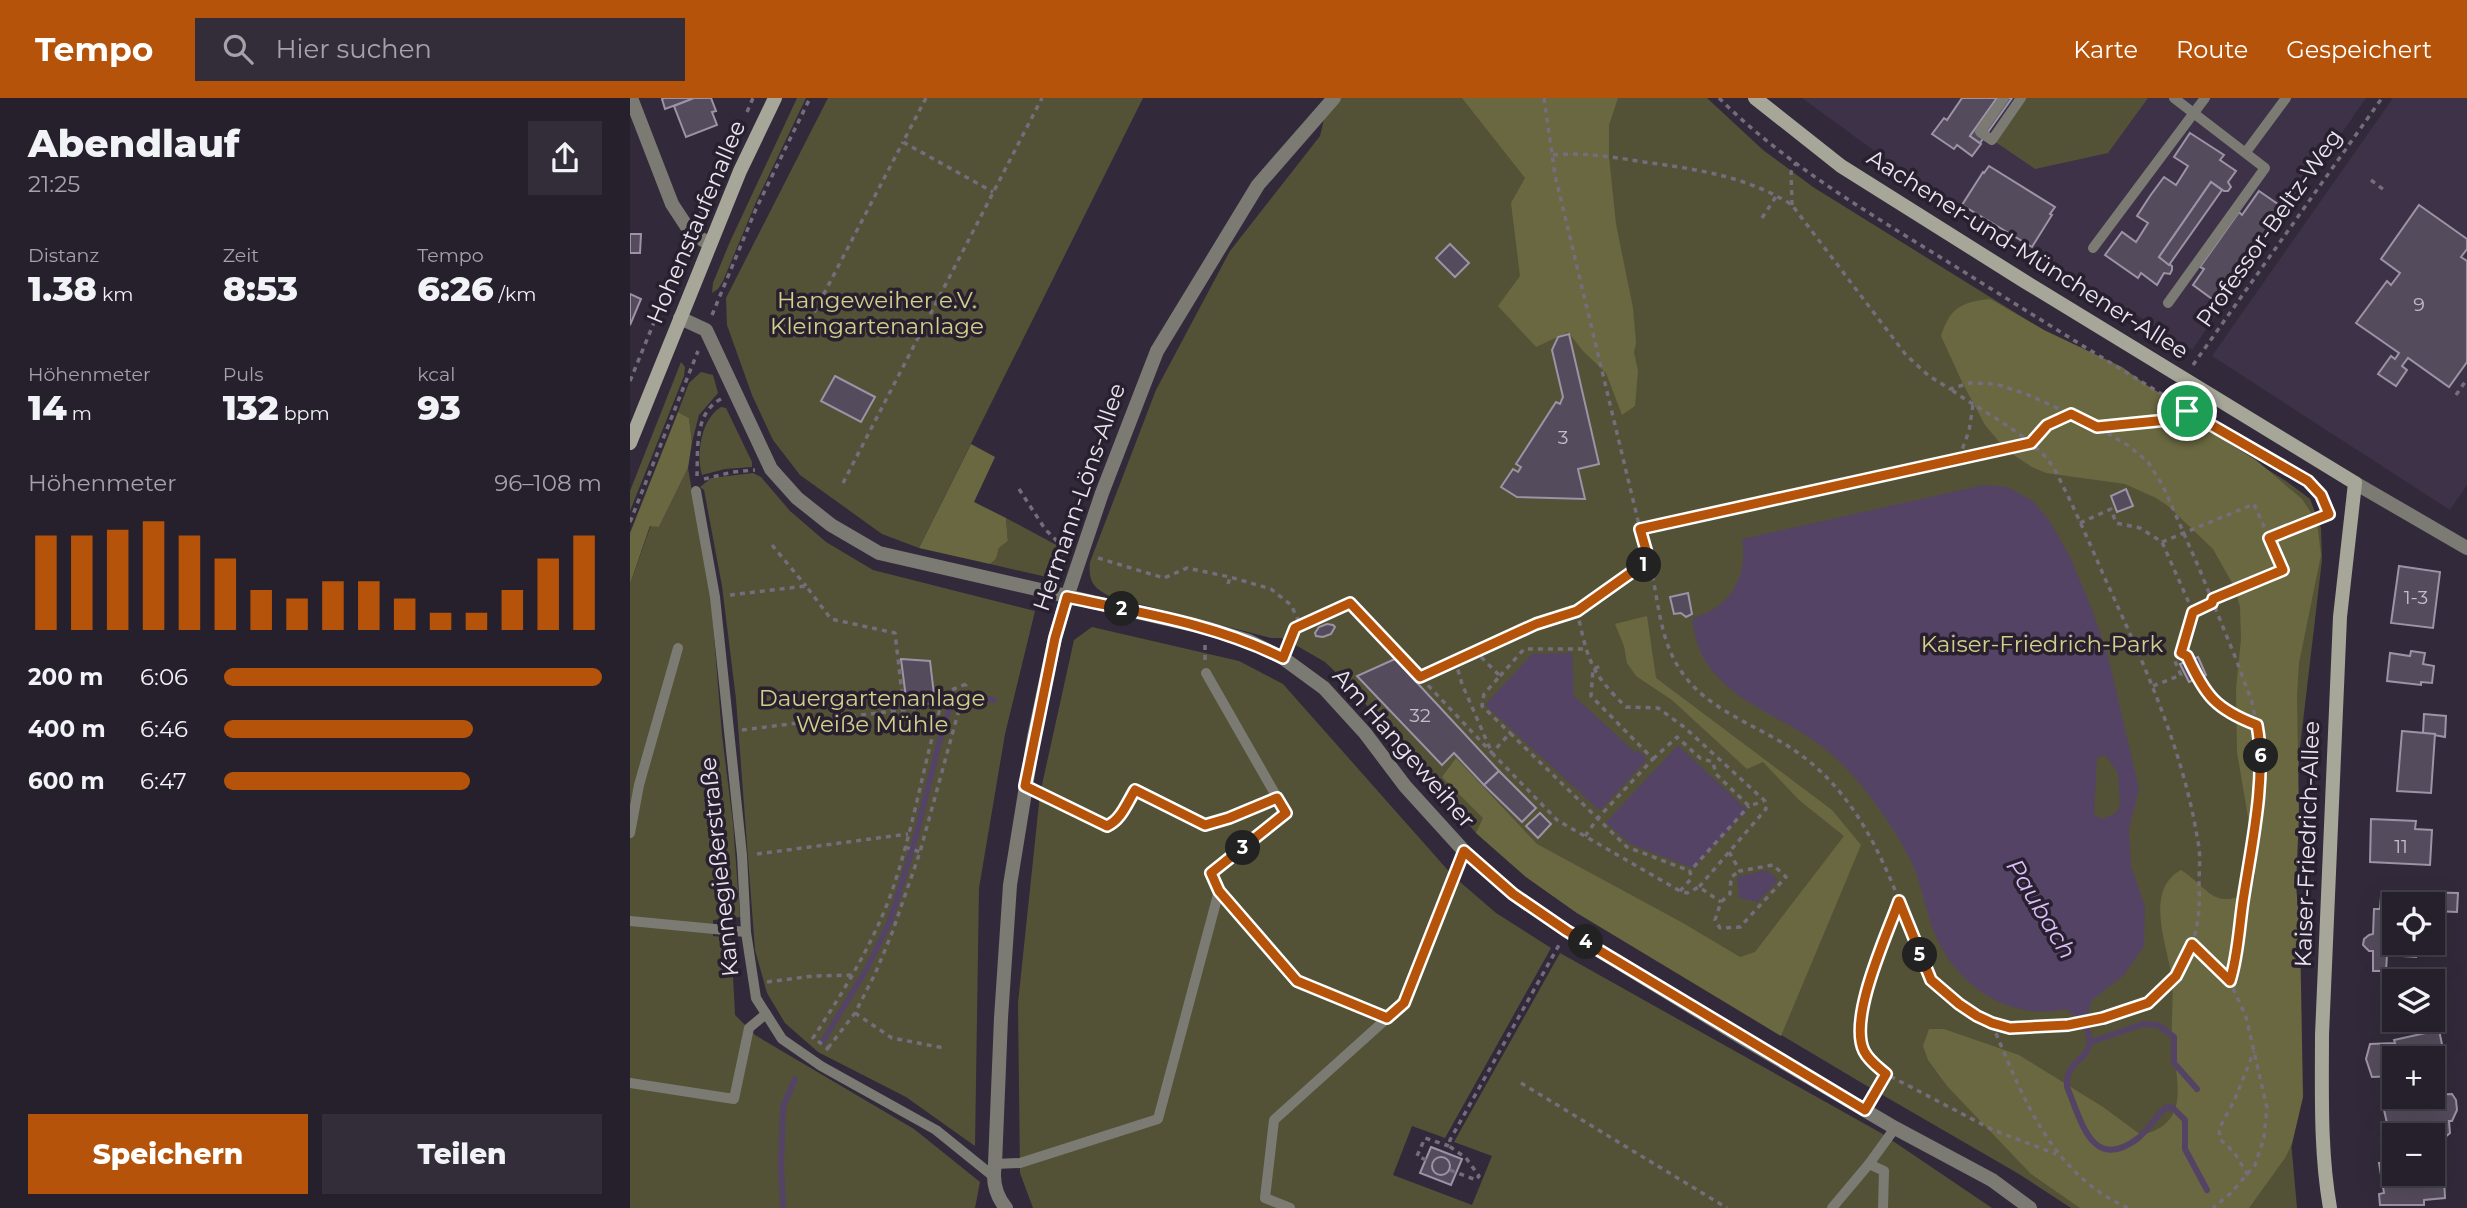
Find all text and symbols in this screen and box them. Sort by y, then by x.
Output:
search box [195,18,685,81]
text: Tempo [35,29,153,69]
icon: search [219,30,257,68]
text: Hier suchen [275,33,432,65]
text: Karte [2073,35,2138,64]
text: Route [2176,35,2248,64]
text: Gespeichert [2286,35,2432,64]
street label: Hohenstaufenallee [641,116,751,328]
text: Abendlauf [28,120,239,167]
button: share [528,121,602,195]
street label: Professor-Beltz-Weg [2190,123,2348,333]
street label: Aachener-und-Münchener-Allee [1862,143,2194,365]
text: 21:25 [28,170,80,198]
text: Distanz [28,244,99,267]
text: Zeit [223,244,259,267]
text: Tempo [417,244,484,267]
text: 1.38 [28,267,97,310]
text: 8:53 [223,267,298,310]
text: 6:26 [417,267,494,310]
text: km [97,283,133,306]
text: /km [494,283,536,306]
park label: Hangeweiher e.V. Kleingartenanlage [770,286,984,340]
house number: 9 [2413,293,2425,316]
text: Höhenmeter [28,363,151,386]
text: Puls [223,363,263,386]
text: kcal [417,363,455,386]
street label: Hermann-Löns-Allee [1027,379,1131,615]
pin [2157,381,2217,441]
text: 14 [28,386,67,429]
text: 132 [223,386,279,429]
text: 93 [417,386,461,429]
icon: arrive [2168,392,2206,430]
text: m [67,402,92,425]
text: bpm [279,402,330,425]
house number: 3 [1558,426,1568,449]
text: Höhenmeter [28,469,176,497]
text: 96–108 m [494,469,602,497]
pin: 1 [1626,547,1662,582]
text: 1 [1640,553,1647,576]
house number: 1-3 [2404,586,2428,609]
pin: 2 [1105,592,1140,626]
text: 2 [1116,597,1127,620]
park label: Kaiser-Friedrich-Park [1921,630,2164,658]
street label: Am Hangeweiher [1327,662,1481,834]
text: 200 m [28,663,103,691]
text: 6:06 [140,663,188,691]
park label: Dauergartenanlage Weiße Mühle [759,684,985,738]
house number: 32 [1409,704,1431,727]
text: 400 m [28,715,106,743]
text: 6:46 [140,715,188,743]
street label: Kaiser-Friedrich-Allee [2289,720,2325,968]
pin: 6 [2244,738,2278,774]
text: 6 [2254,744,2267,767]
street label: Kannegießerstraße [694,756,744,978]
text: 600 m [28,767,105,795]
text: 6:47 [140,767,187,795]
pin: 3 [1226,830,1260,866]
house number: 11 [2394,835,2408,858]
text: 3 [1237,836,1248,859]
water label: Paubach [2000,854,2083,964]
map controls [2382,892,2445,1186]
button: locate [2382,892,2445,955]
pin: 4 [1569,924,1604,960]
text: 4 [1579,930,1592,953]
pin: 5 [1902,938,1938,972]
text: 5 [1914,943,1925,966]
button: layers [2382,969,2445,1032]
button: + [2382,1046,2445,1109]
button: Speichern [28,1114,308,1194]
button: Teilen [322,1114,602,1194]
button: − [2382,1123,2445,1186]

